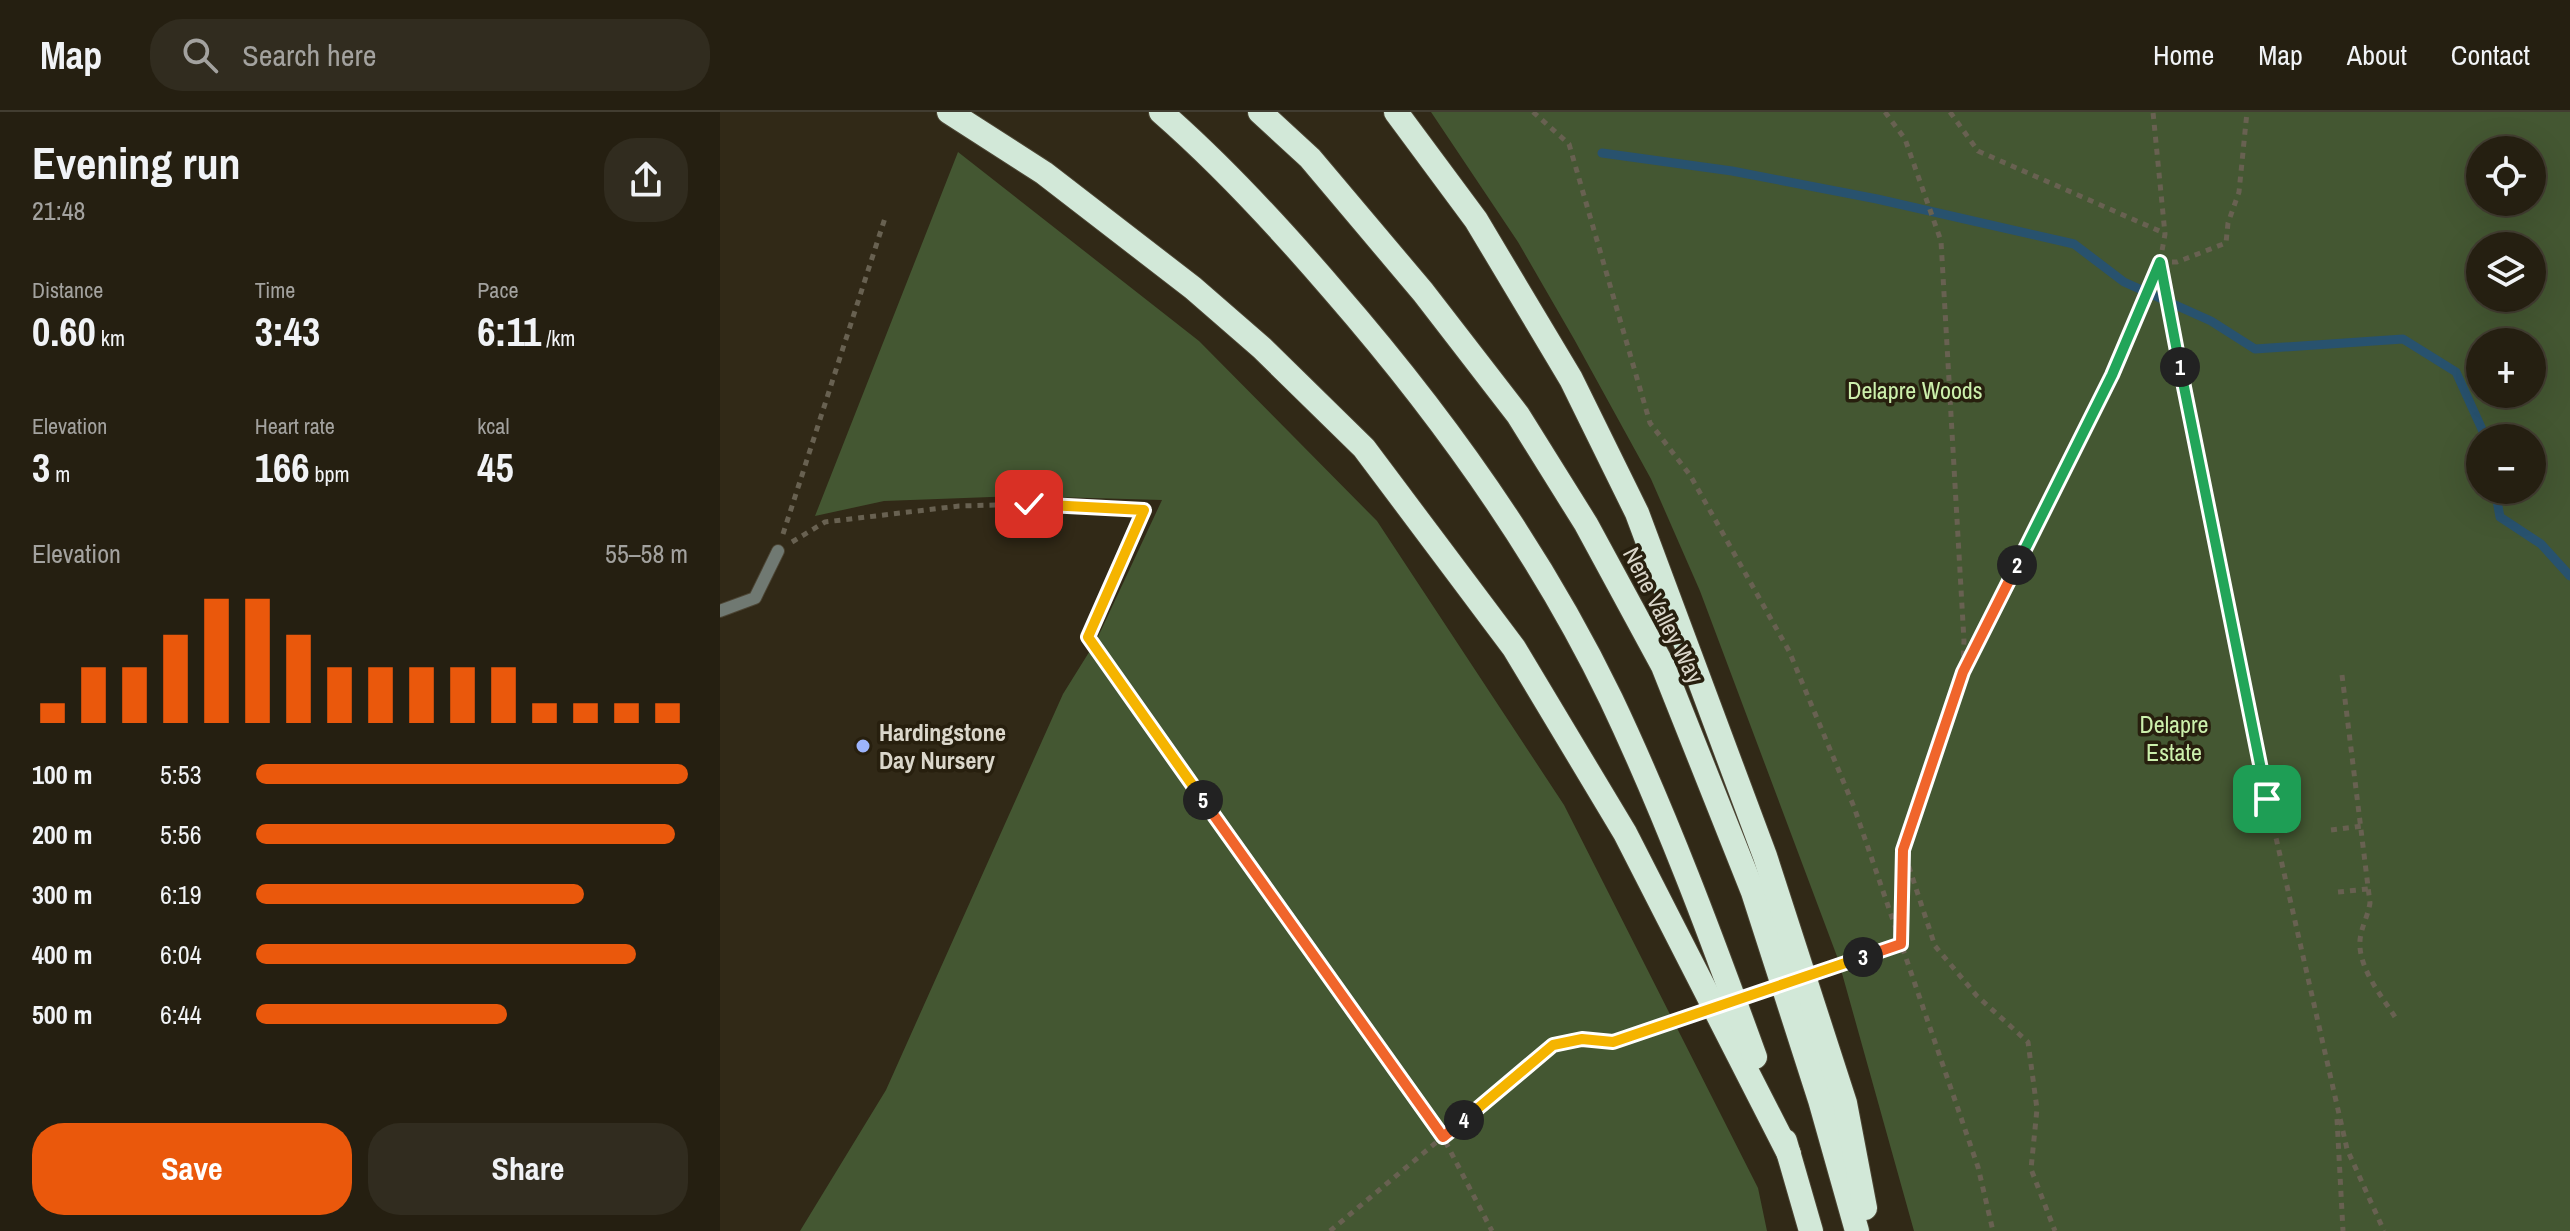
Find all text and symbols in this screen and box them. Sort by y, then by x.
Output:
search box [150,19,710,91]
text: Map [40,30,102,81]
icon: search [178,33,222,77]
text: Search here [242,35,376,75]
text: Home [2153,36,2214,74]
text: Map [2258,36,2303,74]
text: About [2347,36,2407,74]
text: Contact [2451,36,2530,74]
text: Evening run [32,133,241,193]
map controls [2466,136,2546,504]
button: locate [2466,136,2546,216]
button: share [604,138,688,222]
text: 21:48 [32,193,85,228]
button: layers [2466,232,2546,312]
text: Distance [32,275,103,305]
text: Time [255,275,295,305]
text: Pace [477,275,518,305]
text: 0.60 [32,305,96,358]
text: 3:43 [255,305,320,358]
text: 6:11 [477,305,541,358]
text: km [96,323,125,353]
text: /km [541,323,575,353]
button: + [2466,328,2546,408]
pin: 1 [2160,347,2200,387]
text: 1 [2175,352,2185,382]
park label: Delapre Woods [1847,374,1983,406]
text: Elevation [32,411,107,441]
text: Heart rate [255,411,335,441]
text: kcal [477,411,509,441]
button: − [2466,424,2546,504]
text: 3 [32,441,50,494]
text: 166 [255,441,309,494]
text: 45 [477,441,514,494]
text: m [50,459,70,489]
text: bpm [309,459,350,489]
pin [995,470,1063,538]
icon: check [1007,482,1051,526]
text: Elevation [32,536,121,571]
text: 55–58 m [605,536,688,571]
street label: Nene Valley Way [1616,541,1712,689]
pin: 2 [1997,545,2037,585]
text: 2 [2012,550,2022,580]
park label: Delapre Estate [2140,708,2208,768]
place label: Hardingstone Day Nursery [879,716,1006,776]
marker: Hardingstone Day Nursery [854,737,872,755]
text: 100 m [32,757,92,792]
text: 5:53 [160,757,202,792]
pin [2233,765,2301,833]
icon: arrive [2245,777,2289,821]
pin: 5 [1183,780,1223,820]
text: 5 [1198,785,1208,815]
text: 200 m [32,817,92,852]
text: 5:56 [160,817,202,852]
text: 300 m [32,877,92,912]
text: 6:19 [160,877,202,912]
text: 400 m [32,937,92,972]
text: 6:04 [160,937,202,972]
pin: 3 [1843,937,1883,977]
text: 3 [1858,942,1868,972]
text: 500 m [32,997,92,1032]
text: 6:44 [160,997,202,1032]
pin: 4 [1444,1100,1484,1140]
text: 4 [1459,1105,1469,1135]
button: Save [32,1123,352,1215]
button: Share [368,1123,688,1215]

